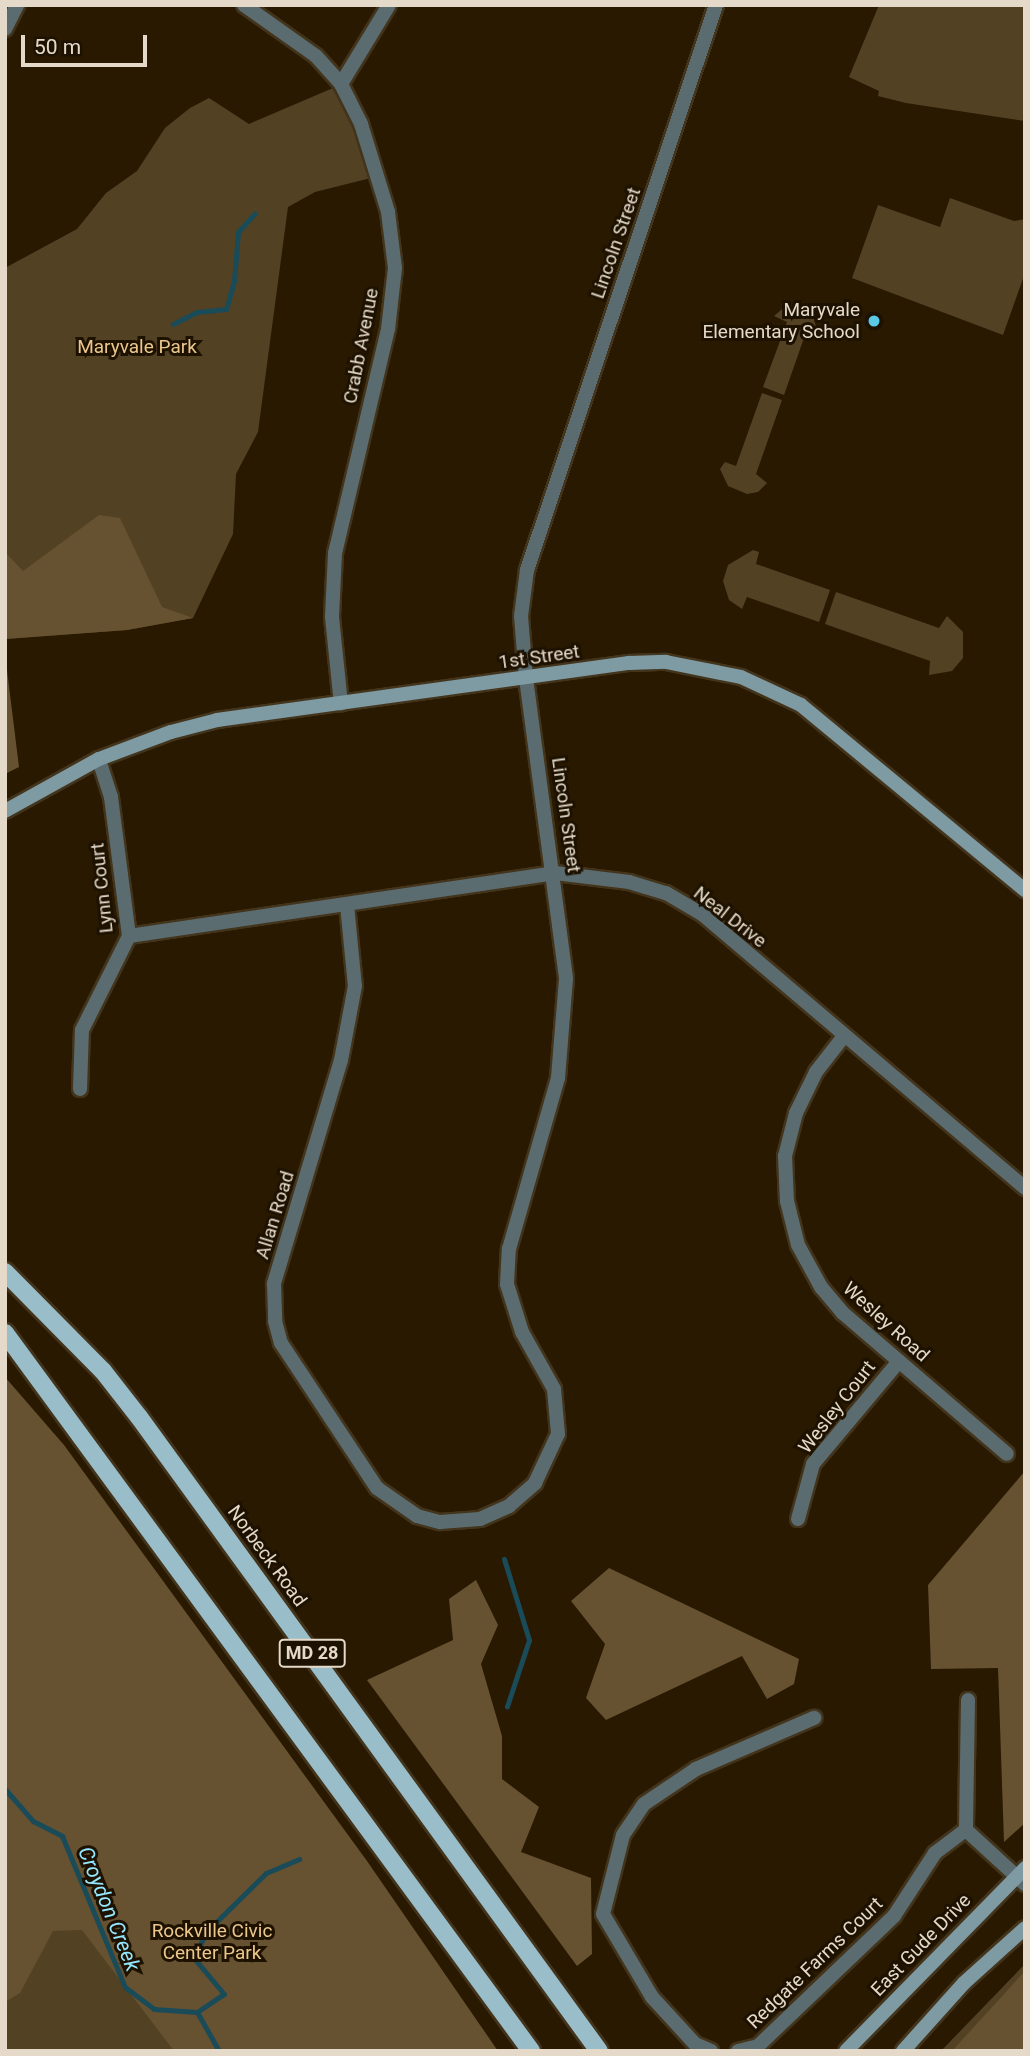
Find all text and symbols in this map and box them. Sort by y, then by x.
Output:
scale bar [24,21,150,65]
text: 50 m [34,35,81,59]
street label: Lincoln Street [586,184,646,302]
street label: Crabb Avenue [339,286,383,406]
place label: Maryvale Elementary School [702,299,860,343]
marker: Maryvale Elementary School [866,313,882,329]
park label: Maryvale Park [77,336,197,358]
street label: 1st Street [497,640,581,674]
street label: Lincoln Street [547,756,585,874]
street label: Lynn Court [86,842,118,934]
street label: Neal Drive [689,882,771,952]
street label: Allan Road [251,1168,299,1262]
street label: Wesley Road [838,1277,934,1367]
street label: Wesley Court [794,1356,880,1458]
street label: Norbeck Road [223,1501,311,1611]
road number: MD 28 [277,1638,347,1668]
water label: Croydon Creek [73,1843,145,1975]
street label: East Gude Drive [866,1889,976,2001]
street label: Redgate Farms Court [743,1892,887,2034]
park label: Rockville Civic Center Park [152,1920,272,1964]

